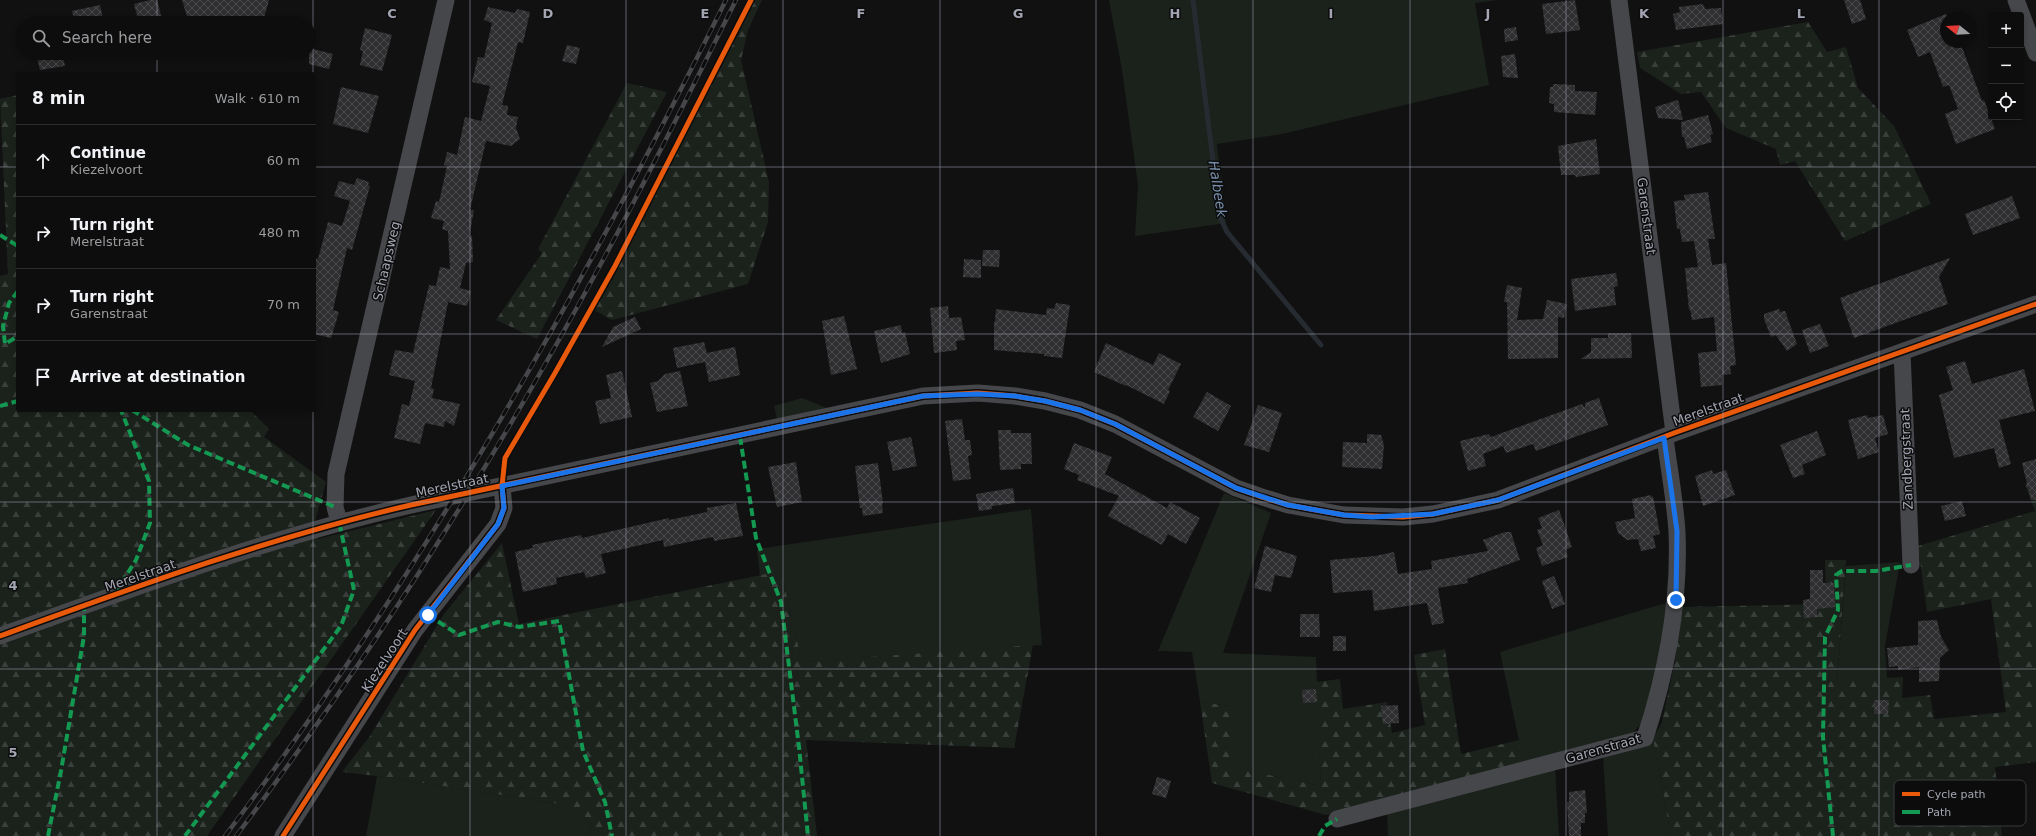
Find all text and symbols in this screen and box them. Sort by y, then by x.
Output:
text: C [387,6,397,21]
text: D [543,6,554,21]
text: E [701,6,709,21]
text: F [857,6,865,21]
text: G [1013,6,1023,21]
text: H [1170,6,1180,21]
text: I [1329,6,1333,21]
text: J [1485,6,1490,21]
text: K [1639,6,1650,21]
text: L [1797,6,1805,21]
north arrow [1940,12,1976,48]
map controls [1988,12,2024,120]
button: + [1988,12,2024,48]
search box [16,16,316,60]
icon: search [30,27,52,49]
text: Search here [62,29,152,47]
button: − [1988,48,2024,84]
button: locate [1988,84,2024,120]
text: 8 min [32,88,85,108]
text: Walk · 610 m [215,91,300,106]
text: Continue [70,144,146,162]
icon: ahead [32,150,54,172]
text: 60 m [267,153,300,168]
water label: Halbeek [1206,159,1231,219]
text: Kiezelvoort [70,162,143,177]
street label: Garenstraat [1634,177,1659,255]
text: Turn right [70,216,154,234]
street label: Schaapsweg [370,220,403,302]
icon: right [32,222,54,244]
text: 480 m [258,225,300,240]
text: Merelstraat [70,234,144,249]
text: Turn right [70,288,154,306]
icon: right [32,294,54,316]
text: 70 m [267,297,300,312]
text: Garenstraat [70,306,148,321]
icon: arrive [32,366,54,388]
text: Arrive at destination [70,368,245,386]
street label: Merelstraat [1671,390,1746,429]
street label: Zandbergstraat [1897,408,1916,510]
street label: Merelstraat [414,470,490,501]
street label: Merelstraat [103,556,178,595]
text: 4 [8,578,18,593]
route end [1667,591,1685,609]
route start [419,606,437,624]
street label: Kiezelvoort [358,626,410,695]
street label: Garenstraat [1564,731,1642,766]
text: 5 [8,745,18,760]
legend [1894,780,2026,826]
text: Cycle path [1927,788,1986,801]
text: Path [1927,806,1951,819]

